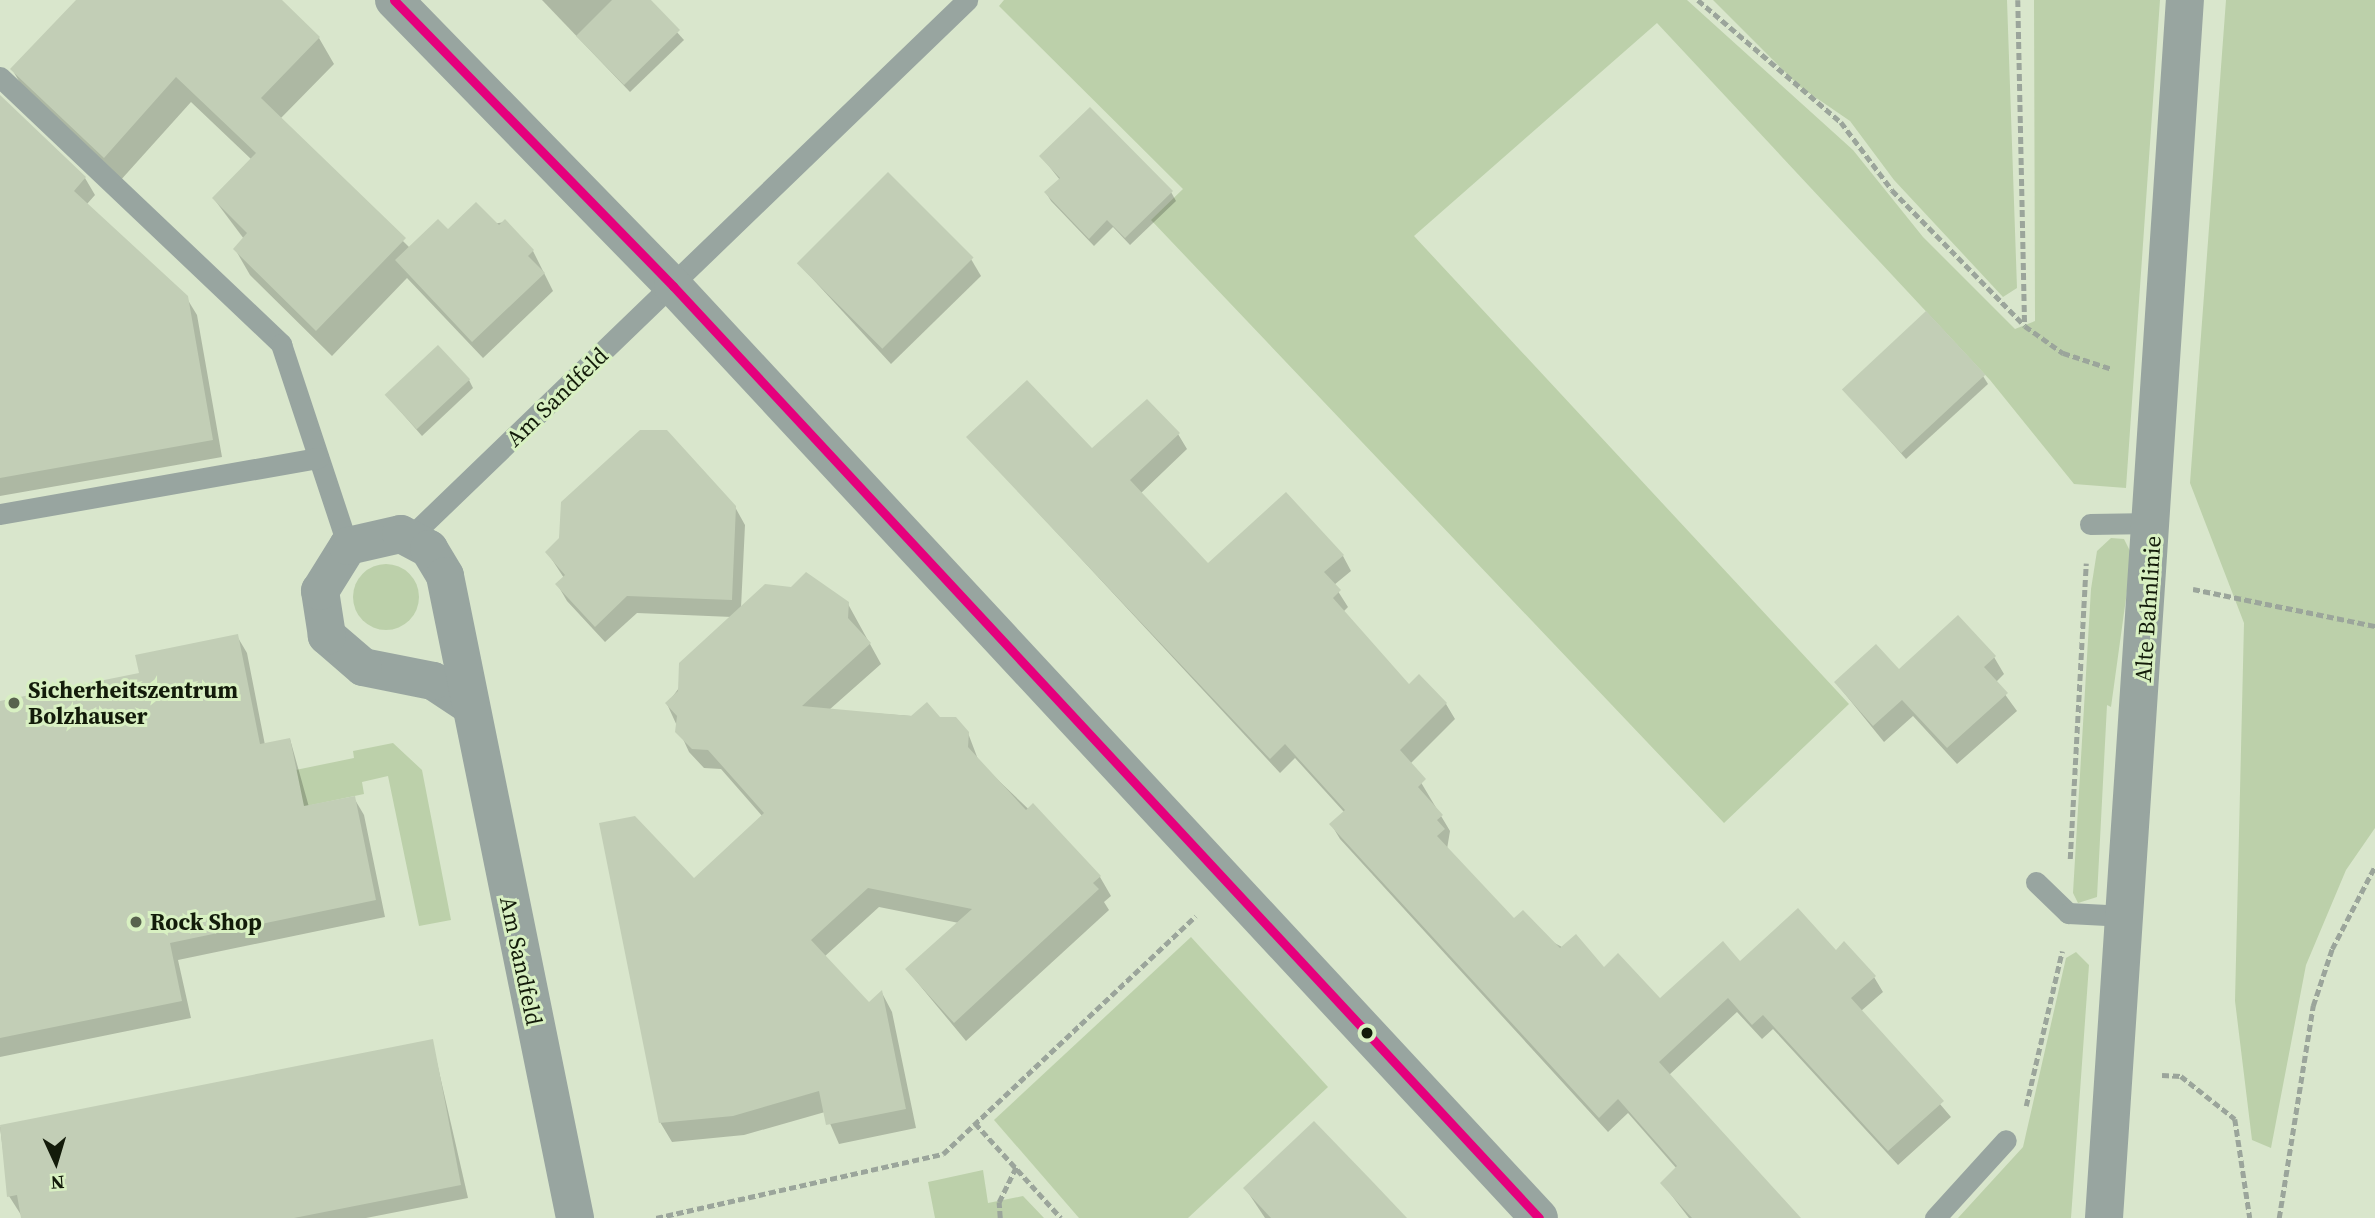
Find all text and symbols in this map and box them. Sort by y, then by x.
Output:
street label: Am Sandfeld [500,342,614,452]
street label: Alte Bahnlinie [2129,535,2167,683]
place label: Sicherheitszentrum Bolzhauser [28,676,238,730]
marker: Sicherheitszentrum Bolzhauser [6,695,22,711]
street label: Am Sandfeld [494,894,548,1028]
place label: Rock Shop [150,908,262,936]
marker: Rock Shop [128,914,144,930]
unlabelled marker [1360,1026,1374,1040]
north arrow [21,1127,91,1197]
text: N [50,1169,65,1196]

